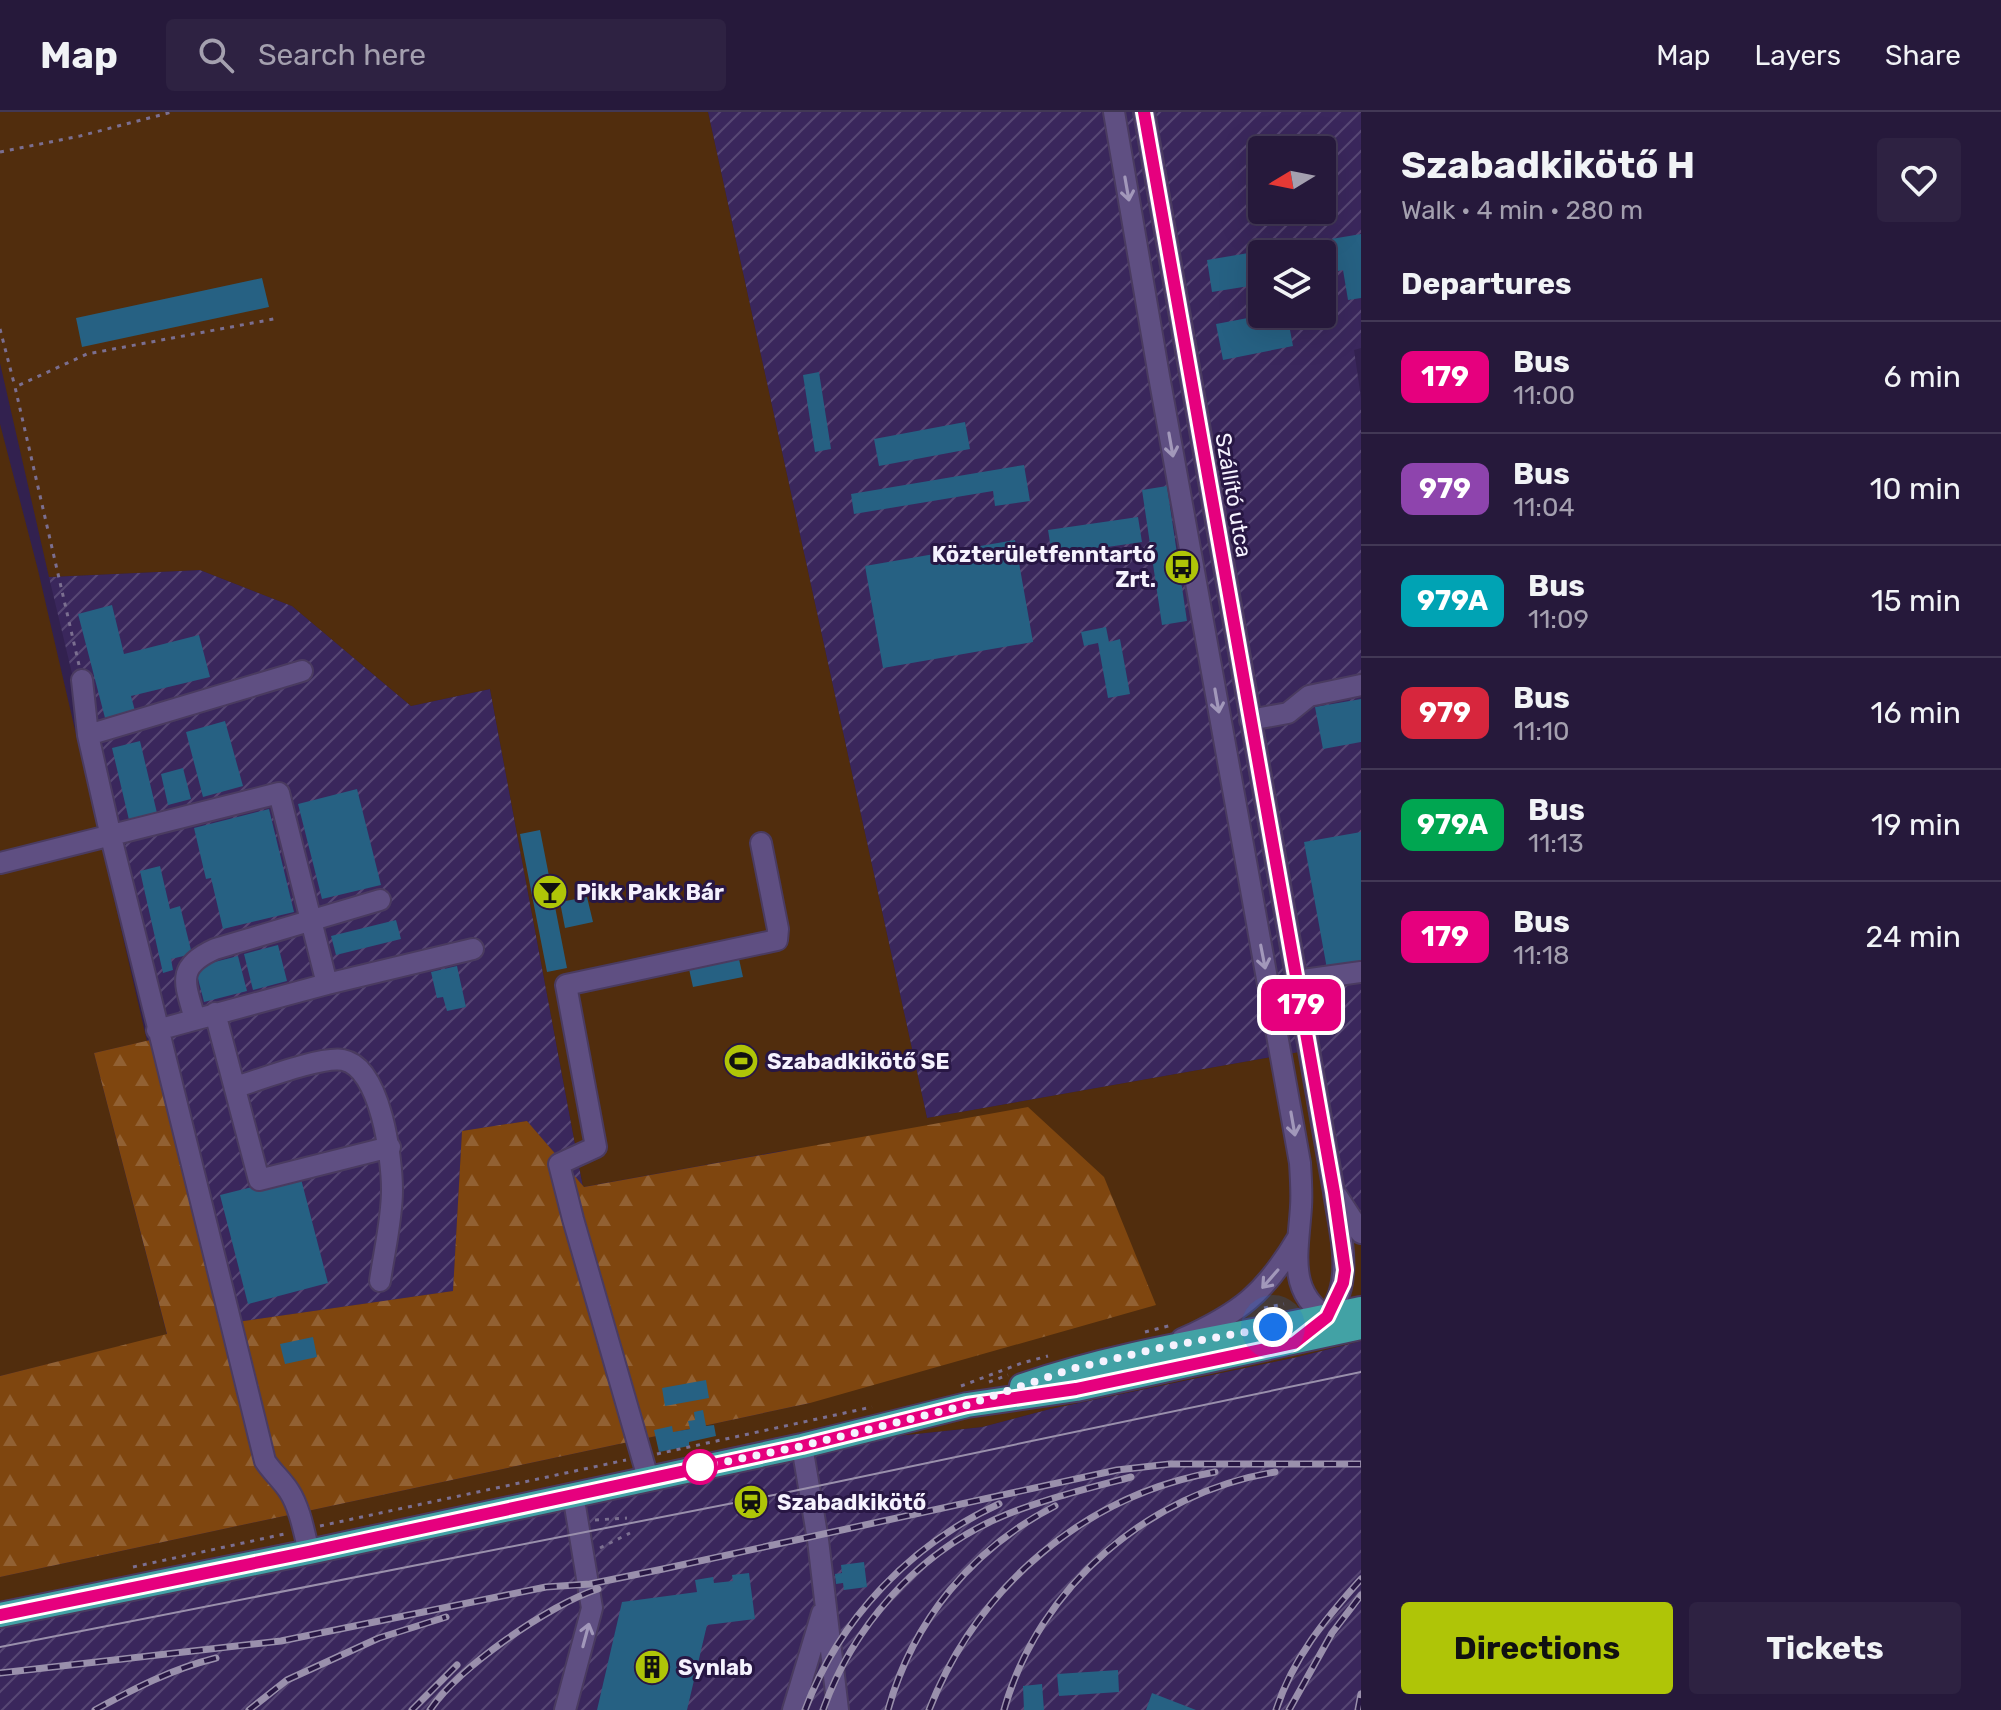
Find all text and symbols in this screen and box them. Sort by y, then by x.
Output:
search box [166,19,726,91]
text: Map [40,32,118,78]
icon: search [194,33,238,77]
text: Search here [258,37,426,73]
text: Map [1656,39,1711,72]
text: Layers [1755,39,1841,72]
text: Share [1885,39,1961,72]
north arrow [1248,136,1336,224]
map controls [1248,136,1336,328]
button: heart [1877,138,1961,222]
text: Szabadkikötő H [1401,142,1695,188]
one-way arrow [1121,176,1136,201]
text: Walk · 4 min · 280 m [1401,195,1643,226]
button: layers [1248,240,1336,328]
text: Departures [1401,266,1572,302]
text: Bus [1513,344,1570,380]
text: 6 min [1883,359,1961,395]
text: 179 [1421,360,1469,393]
text: 11:00 [1513,380,1575,411]
street label: Szállító utca [1209,431,1258,559]
one-way arrow [1165,432,1180,457]
text: Bus [1513,456,1570,492]
text: 10 min [1870,471,1961,507]
text: 979 [1419,472,1471,505]
text: 11:04 [1513,492,1575,523]
place label: Közterületfenntartó Zrt. [932,541,1156,593]
bus stop icon: Közterületfenntartó Zrt. [1163,548,1201,586]
text: Bus [1528,568,1585,604]
text: 15 min [1871,583,1961,619]
text: 979A [1417,584,1488,617]
text: 11:09 [1528,604,1589,635]
text: Bus [1513,680,1570,716]
one-way arrow [1210,688,1225,713]
text: 16 min [1871,695,1961,731]
text: 979 [1419,696,1471,729]
text: 11:10 [1513,716,1570,747]
text: Bus [1528,792,1585,828]
text: 19 min [1871,807,1961,843]
text: 979A [1417,808,1488,841]
text: 11:13 [1528,828,1584,859]
bar icon: Pikk Pakk Bár [531,873,569,911]
place label: Pikk Pakk Bár [576,879,724,906]
text: Bus [1513,904,1570,940]
text: 24 min [1866,919,1961,955]
text: 179 [1421,920,1469,953]
text: 11:18 [1513,940,1570,971]
one-way arrow [1257,944,1272,969]
line badge: 179 [1255,979,1347,1031]
text: 179 [1277,988,1325,1021]
sports icon: Szabadkikötő SE [722,1042,760,1080]
place label: Szabadkikötő SE [767,1048,949,1075]
one-way arrow [1287,1111,1302,1136]
one-way arrow [1261,1268,1279,1289]
your location [1253,1307,1293,1347]
unlabelled marker [683,1450,717,1484]
station icon: Szabadkikötő [732,1483,770,1521]
place label: Szabadkikötő [777,1489,926,1516]
button: Directions [1401,1602,1673,1694]
button: Tickets [1689,1602,1961,1694]
one-way arrow [579,1622,594,1648]
building icon: Synlab [633,1648,671,1686]
place label: Synlab [678,1654,753,1681]

